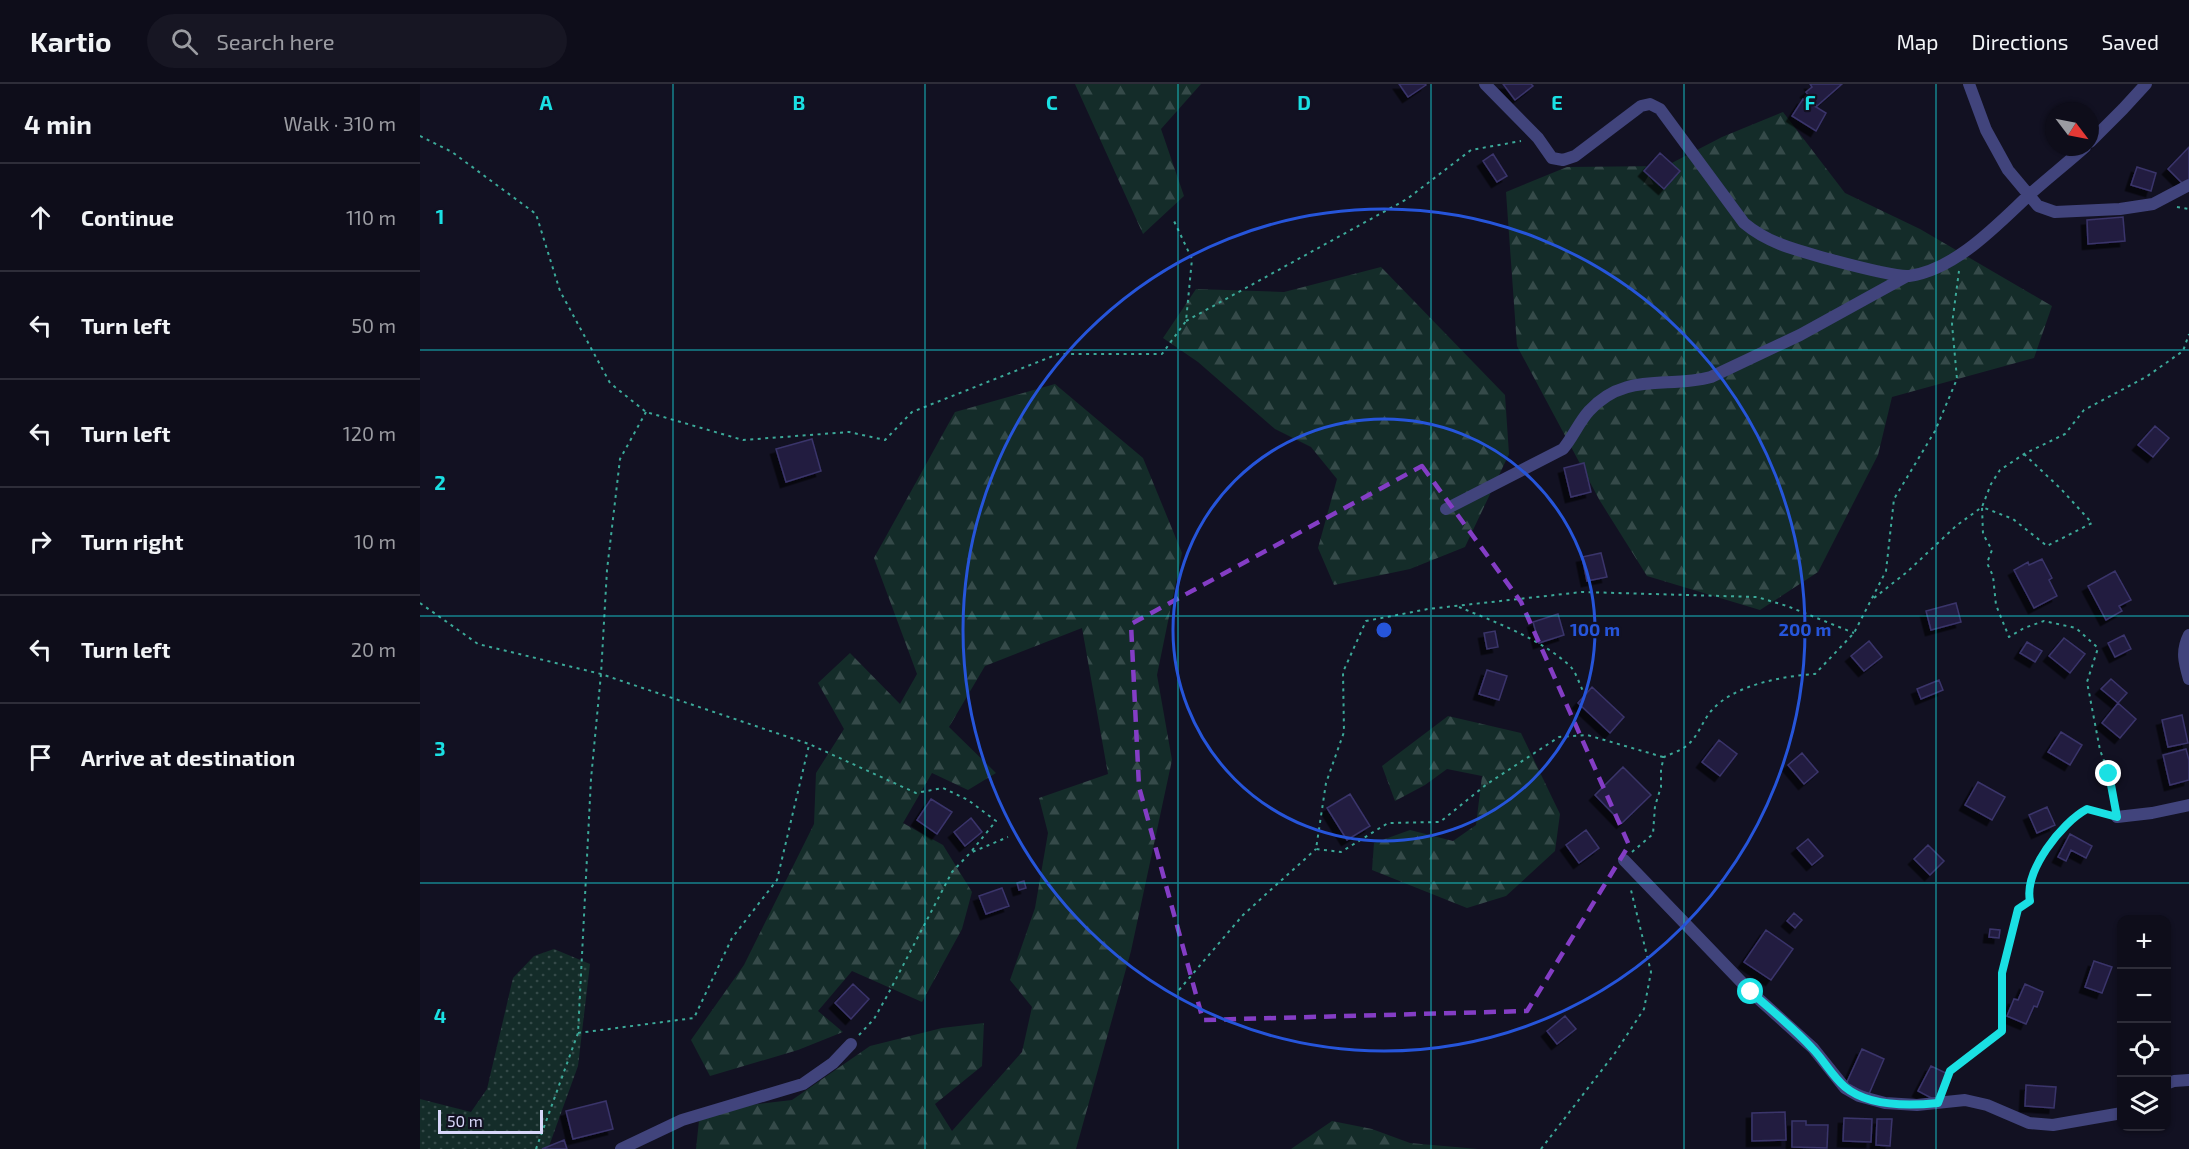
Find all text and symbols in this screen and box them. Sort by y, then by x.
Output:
search box [147,14,567,68]
text: Kartio [30,24,111,58]
icon: search [168,25,201,58]
text: Search here [216,28,335,54]
text: Map [1896,29,1939,54]
text: Directions [1972,29,2068,54]
text: Saved [2101,29,2159,54]
text: A [539,90,553,114]
text: B [793,90,805,114]
text: C [1046,90,1058,114]
text: D [1297,90,1311,114]
text: E [1551,90,1563,114]
text: F [1804,90,1816,114]
north arrow [2045,102,2099,156]
text: 4 min [24,108,92,139]
text: Walk · 310 m [284,111,396,135]
icon: ahead [24,201,57,234]
text: Continue [81,204,174,230]
text: 1 [436,204,444,228]
text: 110 m [346,205,396,229]
icon: left [24,309,57,342]
text: Turn left [81,312,170,338]
text: 50 m [351,313,396,337]
icon: left [24,417,57,450]
text: Turn left [81,420,170,446]
text: 120 m [343,421,396,445]
text: 2 [434,470,446,494]
icon: right [24,525,57,558]
text: Turn right [81,528,183,554]
text: 10 m [354,529,396,553]
text: 100 m [1570,618,1620,640]
text: 200 m [1779,618,1831,640]
centre of rings [1374,620,1394,640]
icon: left [24,633,57,666]
text: Turn left [81,636,170,662]
text: 20 m [351,637,396,661]
text: 3 [434,736,446,760]
icon: arrive [24,741,57,774]
text: Arrive at destination [81,744,295,770]
route end [2095,760,2121,786]
map controls [2117,915,2171,1131]
button: + [2117,915,2171,969]
button: − [2117,969,2171,1023]
route start [1737,978,1763,1004]
text: 4 [434,1003,447,1027]
button: locate [2117,1023,2171,1077]
button: layers [2117,1077,2171,1131]
scale bar [438,1107,543,1134]
text: 50 m [447,1111,483,1130]

